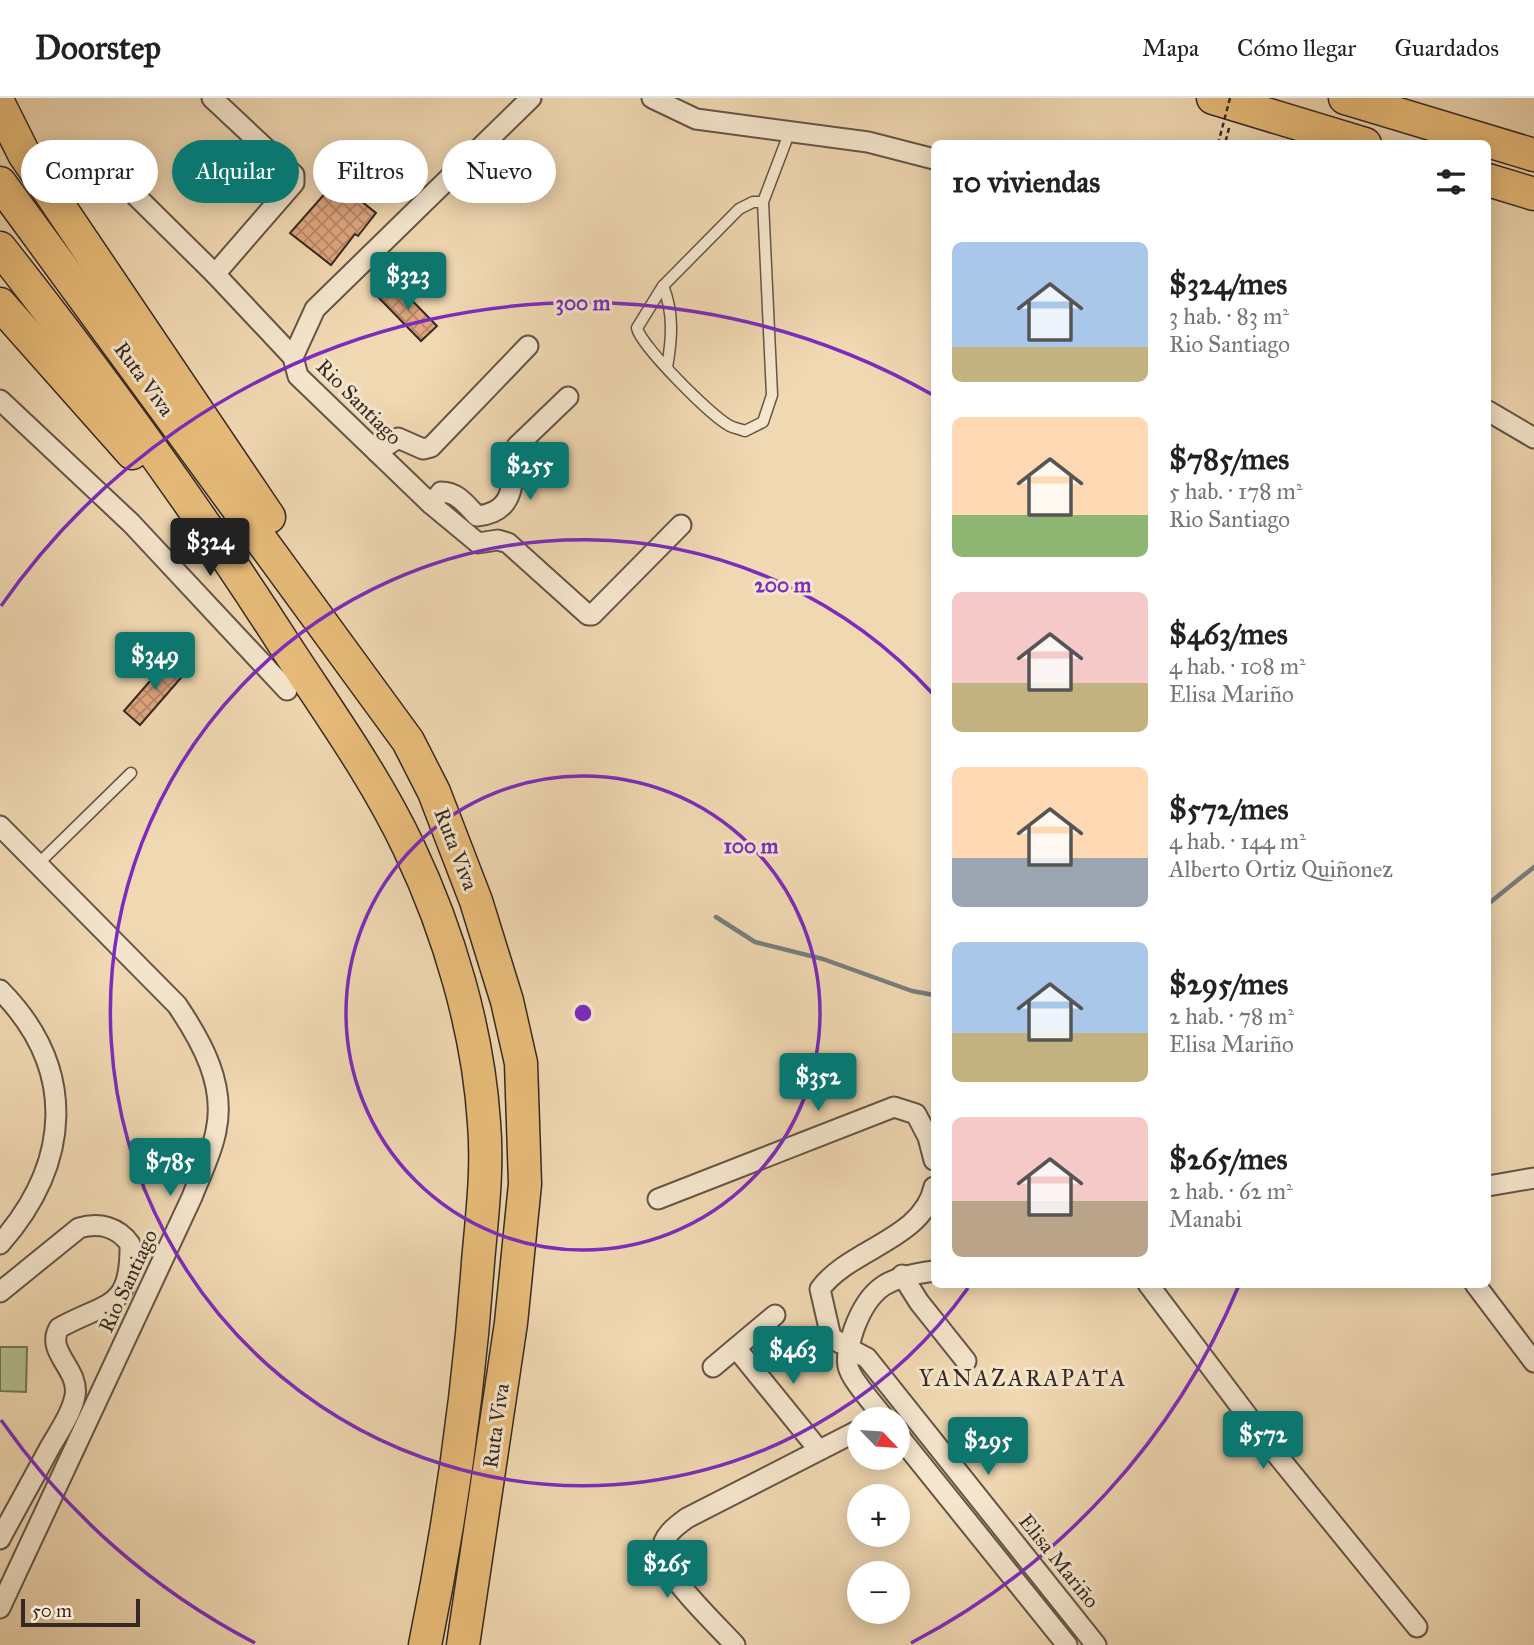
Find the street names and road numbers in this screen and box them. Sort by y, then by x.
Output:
street label: Ruta Viva [108,337,180,421]
street label: Rio Santiago [311,354,407,450]
street label: Ruta Viva [429,804,484,894]
street label: Rio Santiago [93,1225,163,1337]
street label: Ruta Viva [477,1382,515,1470]
street label: Elisa Mariño [1013,1509,1105,1614]

